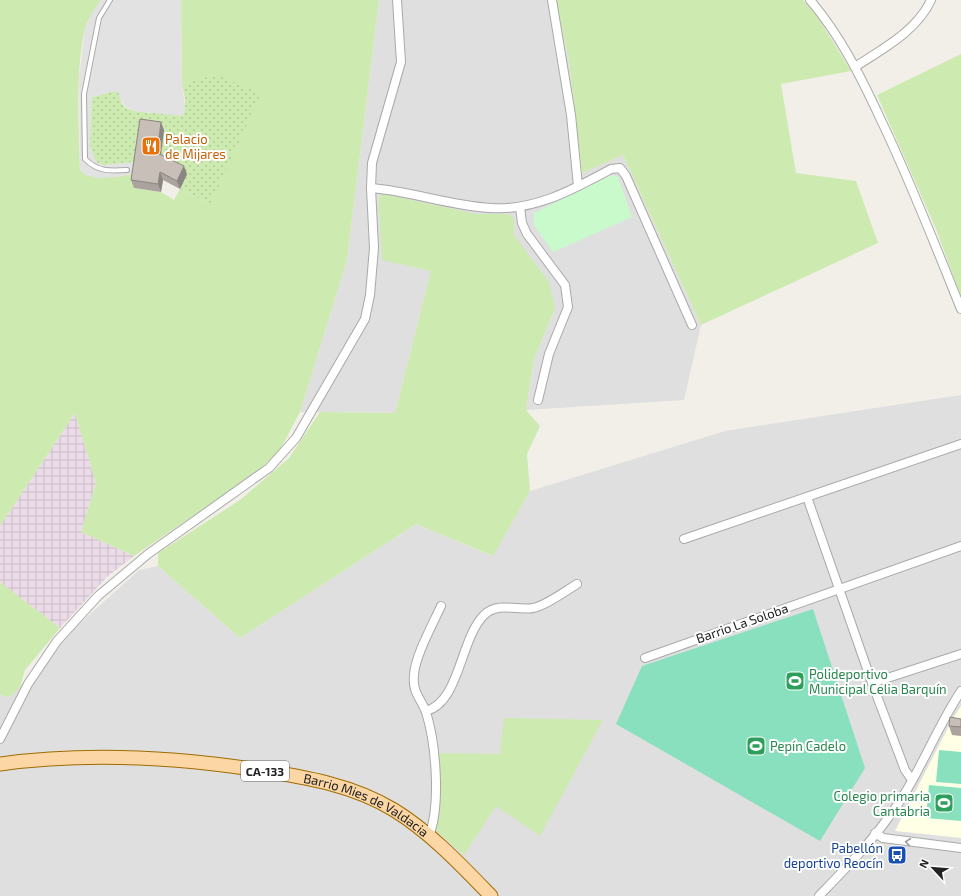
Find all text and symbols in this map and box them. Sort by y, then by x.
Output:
place label: Palacio de Mijares [165,131,226,162]
restaurant icon: Palacio de Mijares [140,135,162,157]
street label: Barrio La Soloba [694,600,790,646]
place label: Polideportivo Municipal Celia Barquín [809,666,947,697]
sports icon: Polideportivo Municipal Celia Barquín [784,670,806,692]
sports icon: Pepín Cadelo [745,735,767,757]
place label: Pepín Cadelo [770,738,846,754]
road number: CA-133 [241,761,289,781]
street label: Barrio Mies de Valdacia [302,770,432,840]
place label: Colegio primaria Cantabria [834,788,930,819]
sports icon: Colegio primaria Cantabria [933,792,955,814]
one-way arrow [905,838,911,847]
place label: Pabellón deportivo Reocín [784,840,883,871]
bus stop icon: Pabellón deportivo Reocín [886,844,908,866]
north arrow [913,848,953,888]
text: N [916,857,931,870]

